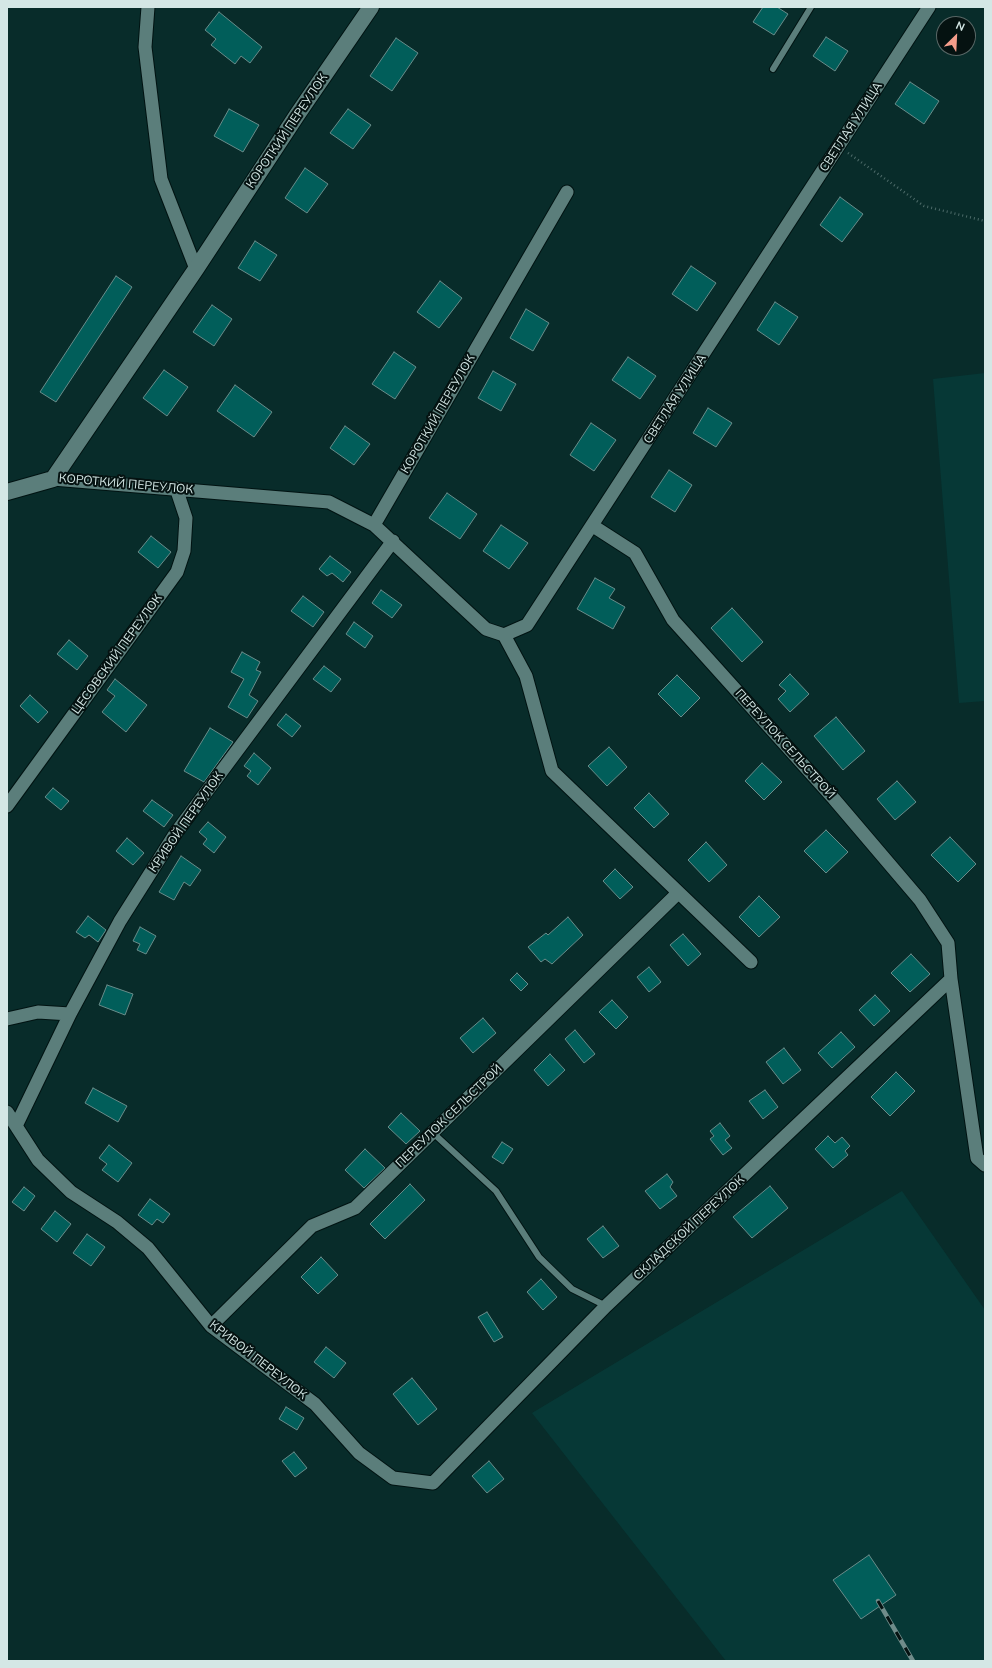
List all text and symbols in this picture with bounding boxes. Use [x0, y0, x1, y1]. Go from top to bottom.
north arrow [936, 16, 976, 56]
text: N [954, 18, 967, 34]
street label: КОРОТКИЙ ПЕРЕУЛОК [243, 71, 331, 191]
street label: СВЕТЛАЯ УЛИЦА [817, 79, 885, 175]
street label: СВЕТЛАЯ УЛИЦА [641, 351, 709, 447]
street label: КОРОТКИЙ ПЕРЕУЛОК [398, 352, 478, 476]
street label: КОРОТКИЙ ПЕРЕУЛОК [58, 471, 194, 497]
street label: ЦЕСОВСКИЙ ПЕРЕУЛОК [69, 591, 165, 717]
street label: ПЕРЕУЛОК СЕЛЬСТРОЙ [732, 686, 838, 802]
street label: КРИВОЙ ПЕРЕУЛОК [146, 769, 226, 875]
street label: ПЕРЕУЛОК СЕЛЬСТРОЙ [393, 1061, 505, 1171]
street label: СКЛАДСКОЙ ПЕРЕУЛОК [631, 1173, 747, 1283]
street label: КРИВОЙ ПЕРЕУЛОК [206, 1318, 310, 1402]

